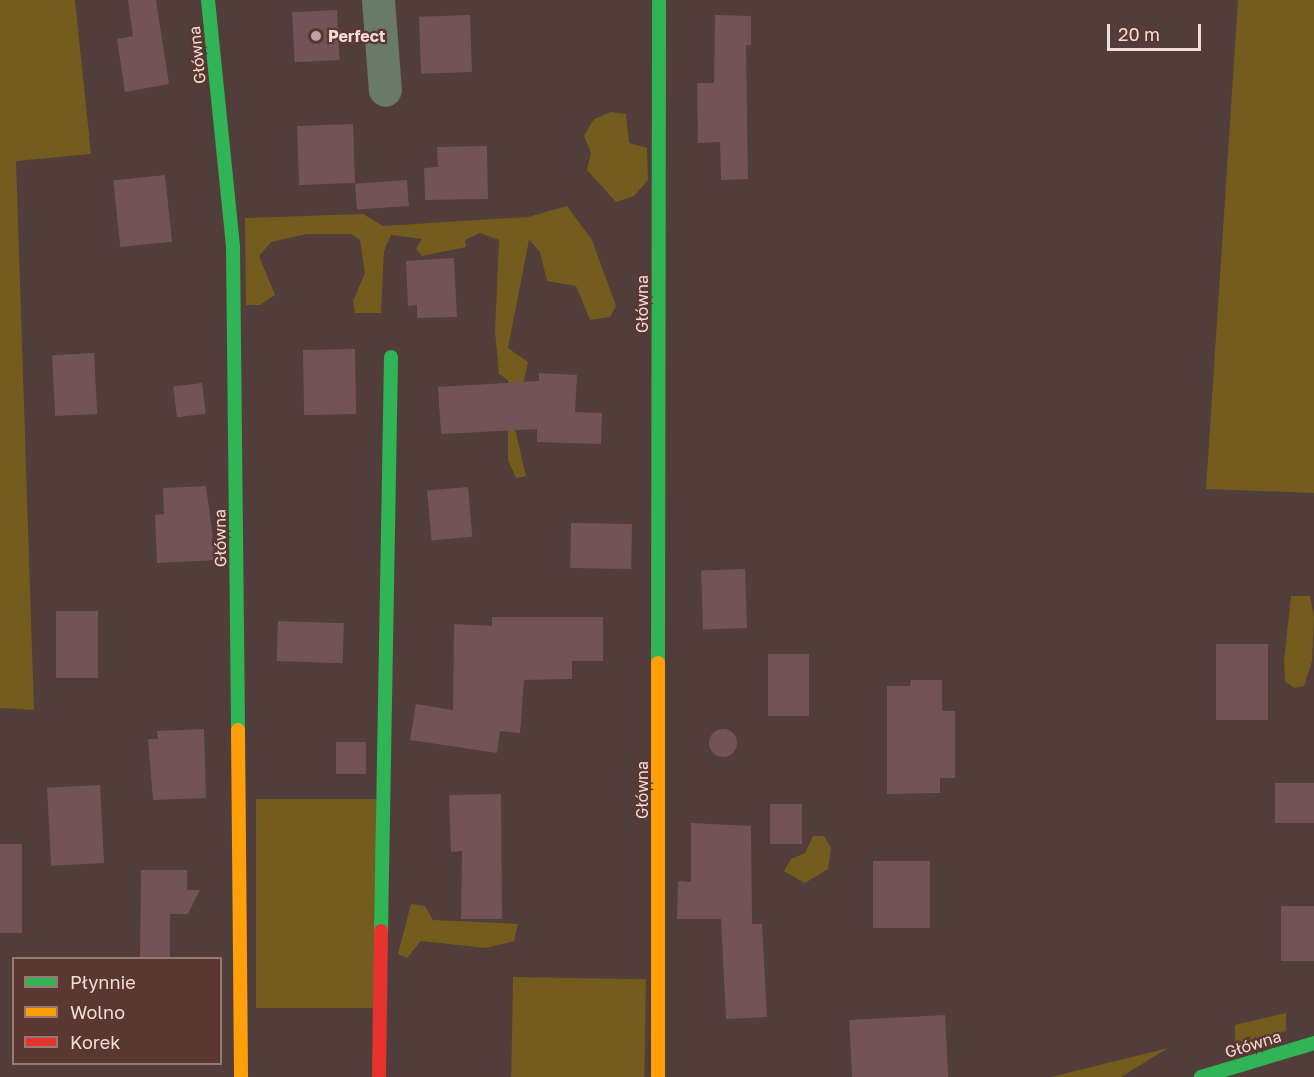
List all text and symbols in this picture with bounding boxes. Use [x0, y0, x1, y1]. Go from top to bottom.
scale bar [1110, 12, 1204, 50]
text: 20 m [1118, 23, 1160, 45]
street label: Główna [184, 25, 210, 85]
place label: Perfect [328, 26, 385, 46]
marker: Perfect [309, 29, 323, 43]
street label: Główna [632, 275, 652, 333]
street label: Główna [210, 509, 230, 567]
street label: Główna [632, 761, 652, 819]
legend [12, 957, 222, 1065]
text: Płynnie [70, 971, 136, 993]
text: Wolno [70, 1001, 125, 1023]
street label: Główna [1222, 1026, 1284, 1062]
text: Korek [70, 1031, 120, 1053]

